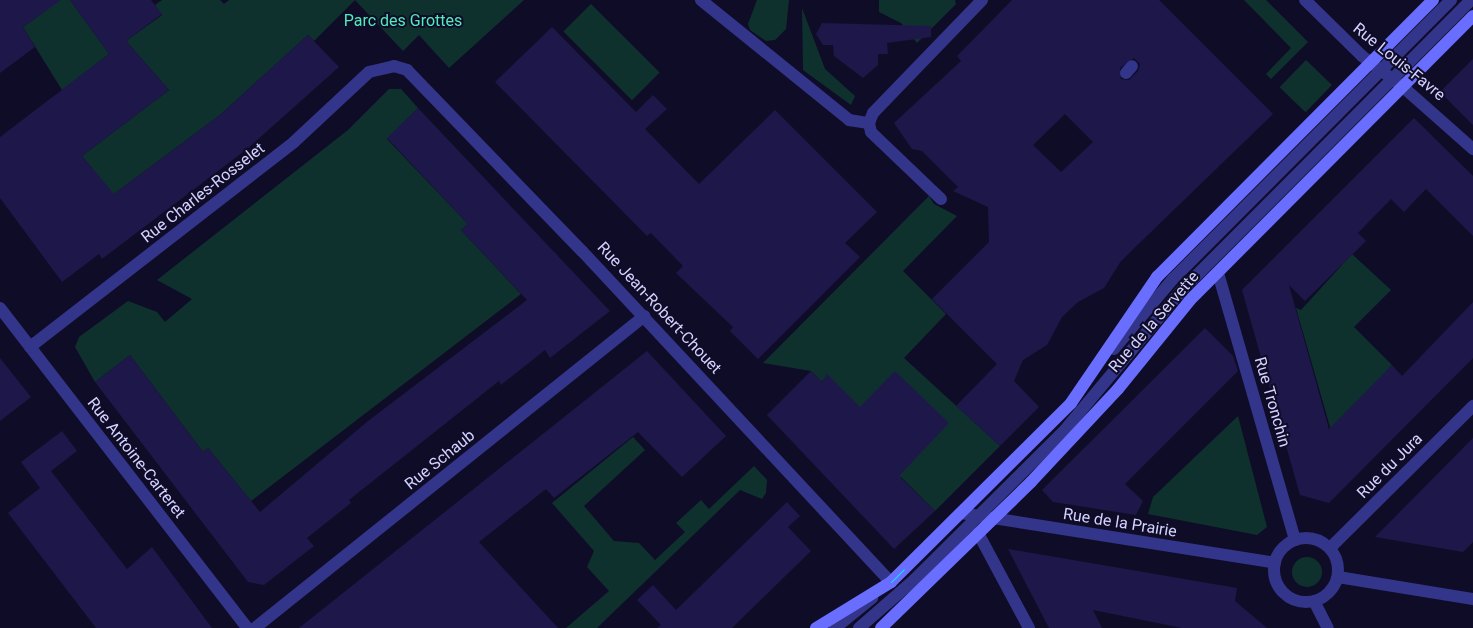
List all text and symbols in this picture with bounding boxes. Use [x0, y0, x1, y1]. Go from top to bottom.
park label: Parc des Grottes [344, 11, 462, 31]
street label: Rue Louis-Favre [1349, 19, 1449, 105]
street label: Rue Charles-Rosselet [138, 139, 268, 247]
street label: Rue Jean-Robert-Chouet [593, 238, 725, 378]
street label: Rue de la Servette [1105, 267, 1203, 377]
street label: Rue Tronchin [1250, 355, 1294, 449]
street label: Rue Antoine-Carteret [83, 394, 189, 522]
street label: Rue Schaub [401, 426, 479, 494]
street label: Rue du Jura [1353, 429, 1427, 503]
street label: Rue de la Prairie [1062, 505, 1178, 541]

